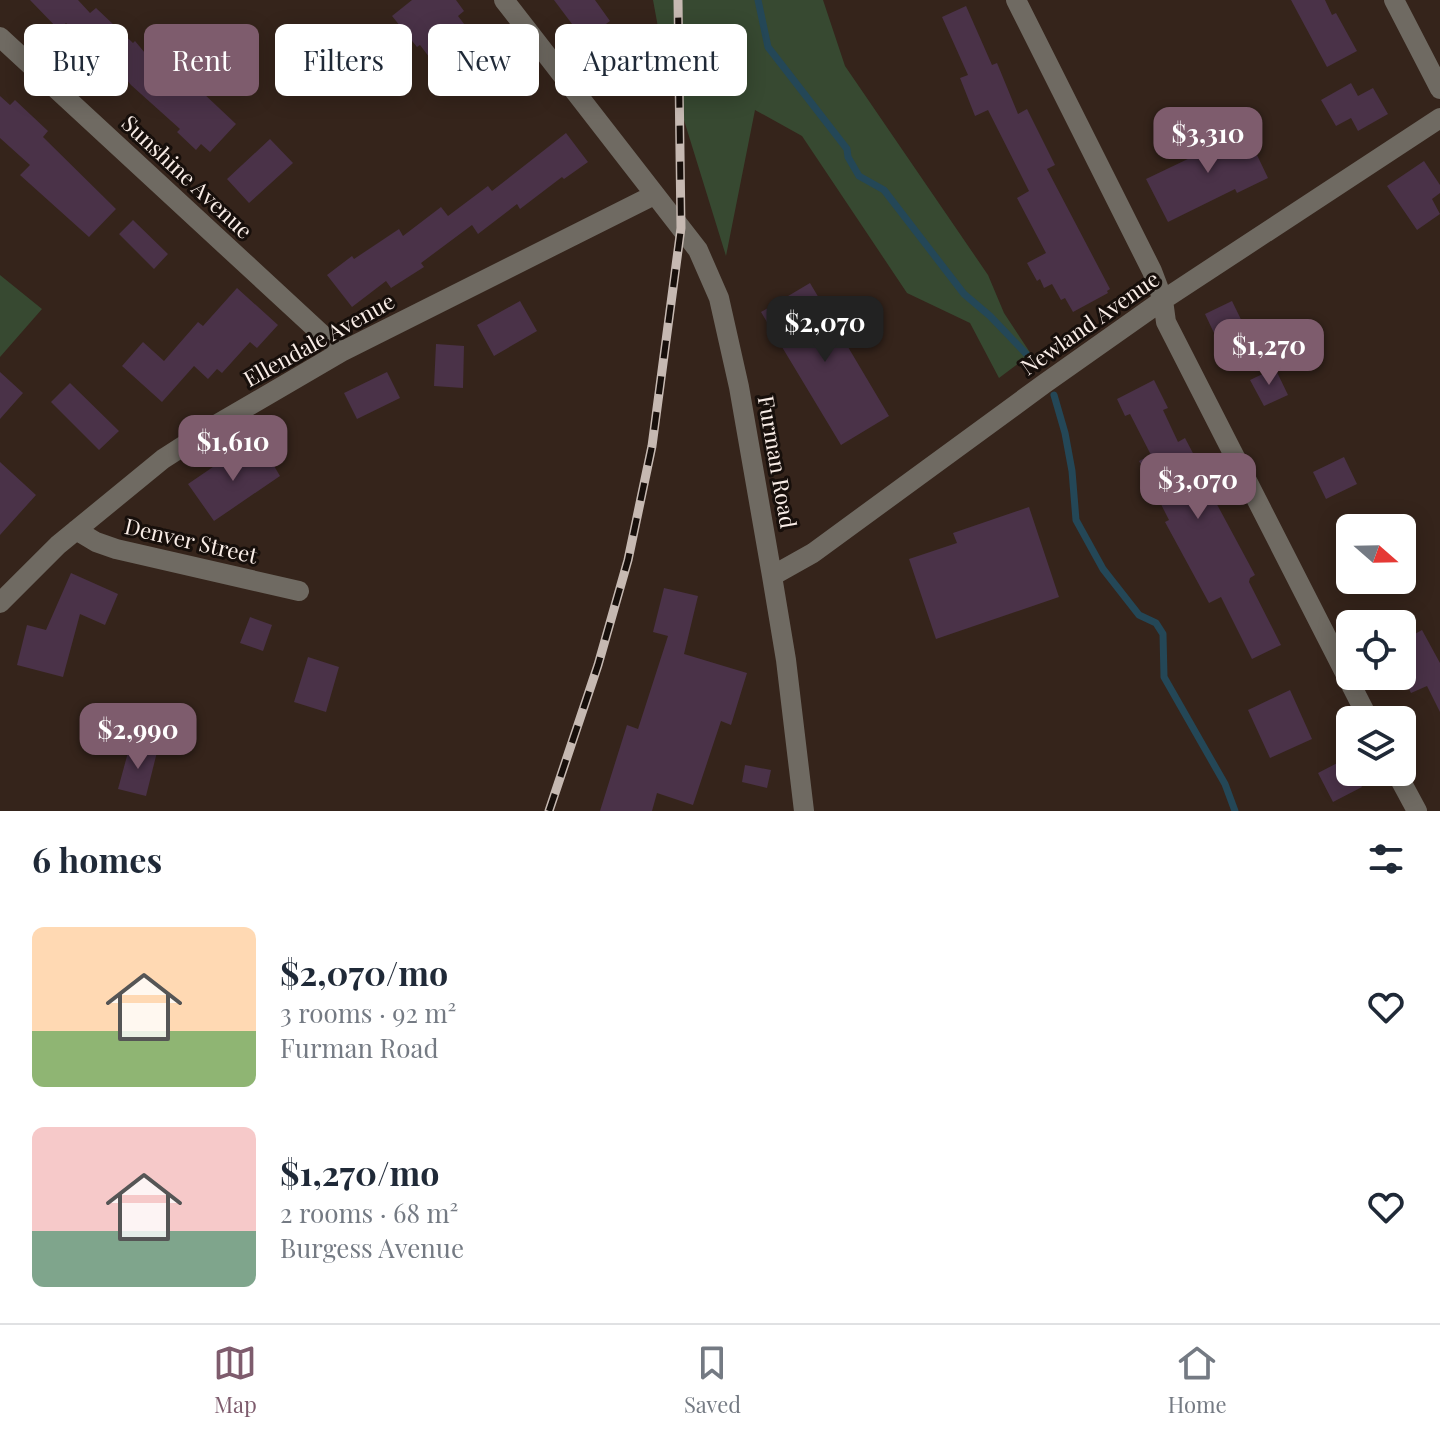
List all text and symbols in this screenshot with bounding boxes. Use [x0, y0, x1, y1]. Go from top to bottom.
chip: Buy [24, 24, 128, 96]
chip: Rent [144, 24, 259, 96]
chip: Filters [275, 24, 412, 96]
chip: New [428, 24, 539, 96]
chip: Apartment [555, 24, 747, 96]
pin: $3,310 [1143, 107, 1273, 175]
street label: Sunshine Avenue [116, 108, 260, 245]
text: $3,310 [1171, 115, 1245, 150]
street label: Newland Avenue [1014, 263, 1165, 381]
street label: Ellendale Avenue [238, 285, 399, 393]
pin: $2,070 [760, 296, 890, 364]
text: $2,070 [785, 304, 865, 339]
pin: $1,270 [1204, 319, 1334, 387]
text: $1,270 [1232, 327, 1306, 362]
street label: Furman Road [752, 393, 804, 531]
pin: $1,610 [168, 415, 298, 483]
text: $1,610 [196, 423, 270, 458]
pin: $3,070 [1133, 453, 1263, 521]
text: $3,070 [1158, 461, 1238, 496]
street label: Denver Street [122, 510, 262, 570]
north arrow [1336, 514, 1416, 594]
map controls [1336, 514, 1416, 786]
button: locate [1336, 610, 1416, 690]
pin: $2,990 [73, 703, 203, 771]
button: layers [1336, 706, 1416, 786]
text: $2,990 [98, 711, 178, 746]
text: 6 homes [32, 836, 162, 882]
icon: filters [1364, 837, 1408, 881]
text: $2,070/mo [280, 949, 448, 995]
icon: home [96, 959, 192, 1055]
icon: heart [1364, 985, 1408, 1029]
text: 3 rooms · 92 m² [280, 995, 456, 1030]
text: Furman Road [280, 1030, 439, 1065]
text: $1,270/mo [280, 1149, 439, 1195]
icon: home [96, 1159, 192, 1255]
icon: heart [1364, 1185, 1408, 1229]
text: 2 rooms · 68 m² [280, 1195, 458, 1230]
text: Burgess Avenue [280, 1230, 464, 1265]
tab: Map [213, 1341, 257, 1419]
tab: Saved [684, 1341, 741, 1419]
tab: Home [1168, 1341, 1227, 1419]

